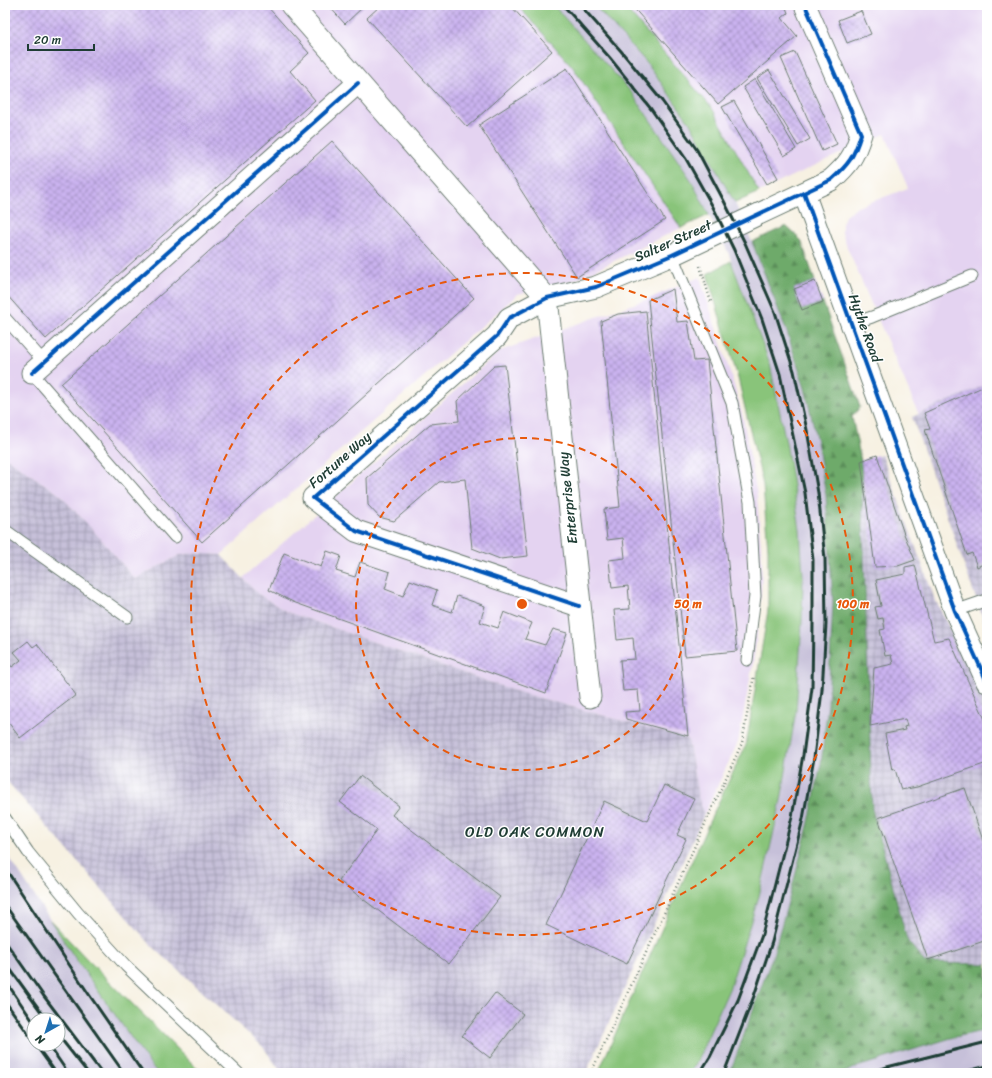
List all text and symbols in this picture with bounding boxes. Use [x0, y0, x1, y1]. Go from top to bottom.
scale bar [28, 26, 94, 52]
text: 20 m [34, 29, 61, 51]
street label: Salter Street [630, 212, 717, 269]
street label: Hythe Road [841, 290, 890, 367]
street label: Fortune Way [303, 425, 378, 495]
street label: Enterprise Way [551, 450, 585, 545]
text: 50 m [674, 593, 702, 615]
text: 100 m [837, 593, 870, 615]
centre of rings [515, 597, 529, 611]
district label: OLD OAK COMMON [465, 819, 605, 845]
north arrow [26, 1012, 66, 1052]
text: N [31, 1029, 50, 1050]

